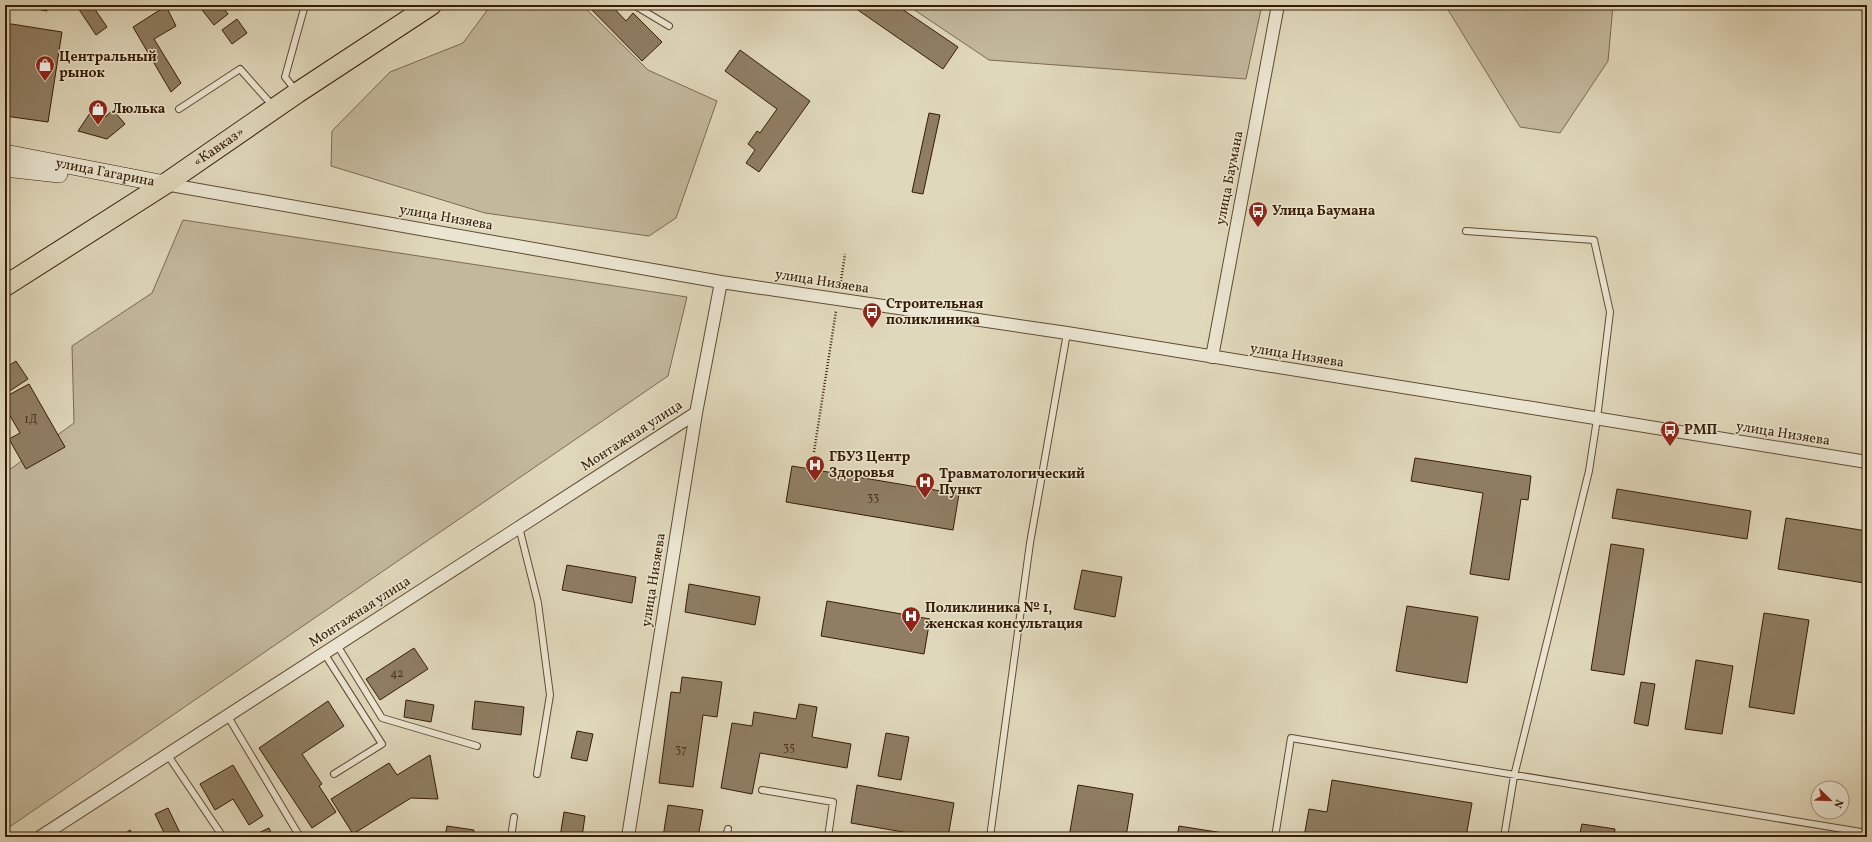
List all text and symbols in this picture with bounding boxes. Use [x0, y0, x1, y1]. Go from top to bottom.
place label: Центральный рынок [59, 48, 157, 83]
shop icon: Центральный рынок [34, 54, 56, 82]
shop icon: Люлька [87, 98, 109, 126]
place label: Люлька [112, 100, 166, 119]
street label: «Кавказ» [189, 123, 248, 171]
street label: улица Баумана [1212, 129, 1248, 227]
street label: улица Гагарина [54, 154, 156, 191]
street label: улица Низяева [398, 200, 494, 236]
bus stop icon: Улица Баумана [1247, 200, 1269, 228]
place label: Улица Баумана [1272, 202, 1376, 221]
street label: улица Низяева [774, 265, 870, 299]
place label: Строительная поликлиника [886, 295, 984, 330]
bus stop icon: Строительная поликлиника [861, 301, 883, 329]
street label: улица Низяева [1249, 339, 1345, 373]
street label: Монтажная улица [577, 396, 687, 476]
house number: 1Д [24, 412, 38, 428]
street label: улица Низяева [1735, 417, 1831, 451]
bus stop icon: РМП [1659, 419, 1681, 447]
place label: РМП [1684, 421, 1717, 440]
place label: ГБУЗ Центр Здоровья [829, 448, 911, 483]
hospital icon: ГБУЗ Центр Здоровья [804, 454, 826, 482]
place label: Травматологический Пункт [939, 465, 1085, 500]
hospital icon: Травматологический Пункт [914, 471, 936, 499]
house number: 33 [867, 490, 879, 506]
street label: улица Низяева [637, 532, 671, 628]
street label: Монтажная улица [305, 572, 415, 652]
place label: Поликлиника № 1, женская консультация [925, 599, 1083, 634]
hospital icon: Поликлиника № 1, женская консультация [900, 605, 922, 633]
house number: 42 [390, 666, 404, 682]
house number: 35 [783, 740, 795, 756]
house number: 37 [675, 742, 687, 758]
north arrow [1810, 780, 1850, 820]
text: N [1829, 797, 1846, 810]

